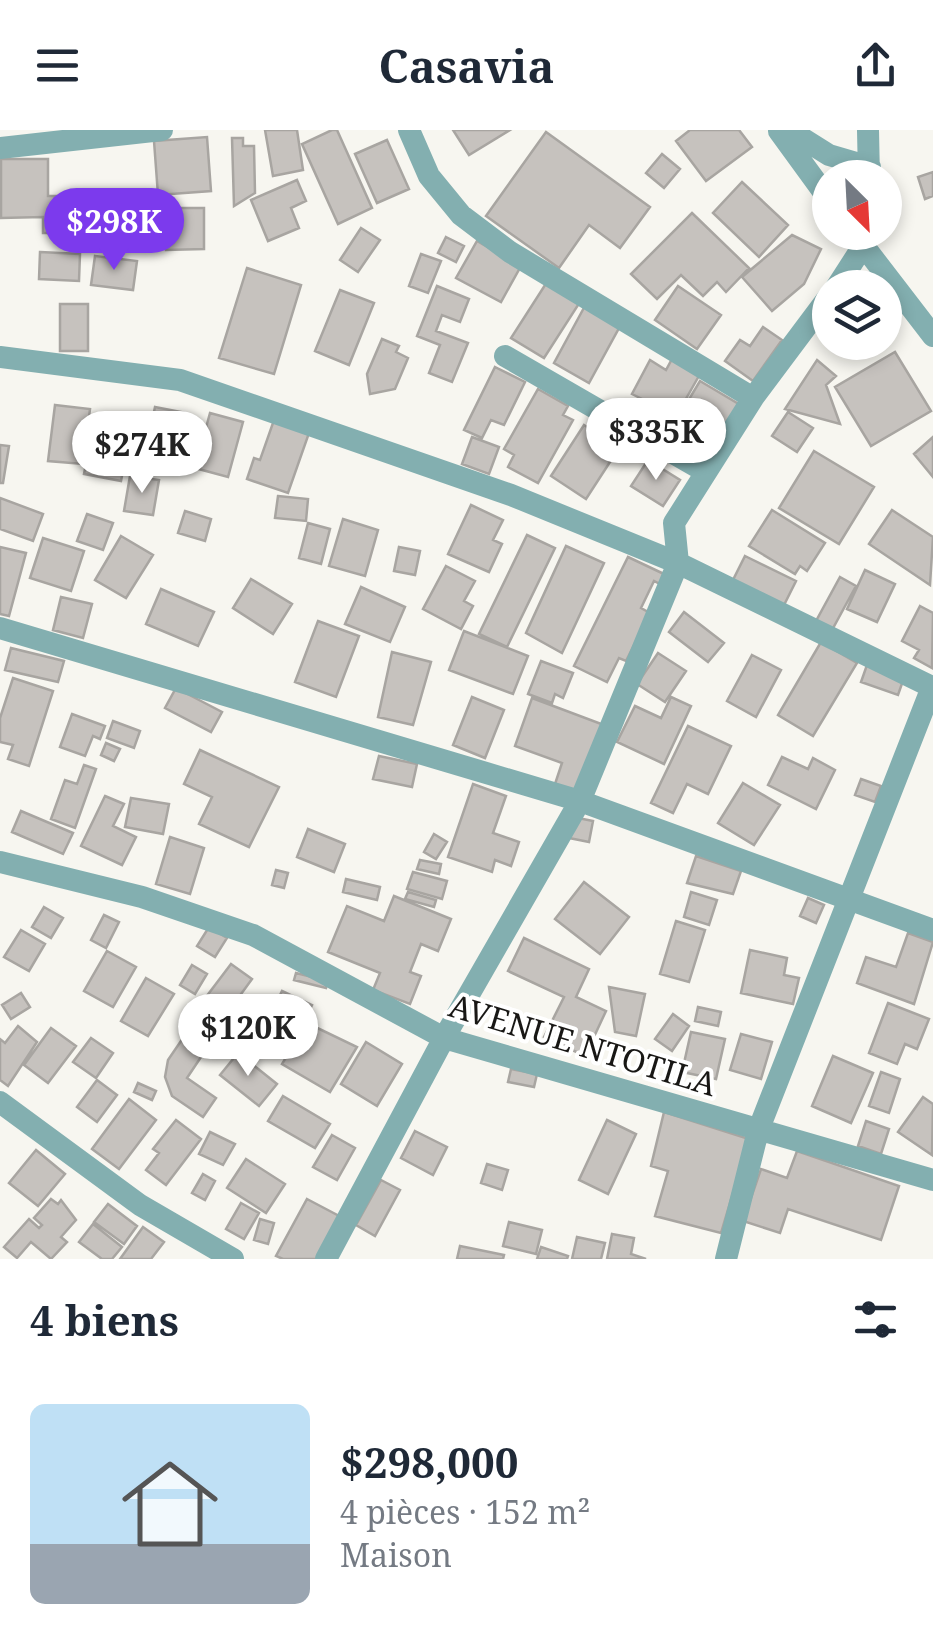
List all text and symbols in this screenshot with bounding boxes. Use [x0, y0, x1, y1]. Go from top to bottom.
text: Casavia [379, 35, 554, 96]
icon: menu [30, 38, 85, 93]
icon: share [848, 38, 903, 93]
north arrow [812, 160, 902, 250]
map controls [812, 160, 902, 360]
pin: $298K [44, 188, 184, 273]
text: $298K [66, 199, 162, 242]
button: layers [812, 270, 902, 360]
pin: $335K [586, 398, 726, 483]
text: $335K [608, 409, 704, 452]
pin: $274K [72, 411, 212, 496]
text: $274K [94, 422, 190, 465]
street label: AVENUE NTOTILA [444, 983, 722, 1105]
pin: $120K [178, 994, 318, 1079]
text: $120K [200, 1005, 296, 1048]
text: 4 biens [30, 1291, 179, 1348]
icon: filters [848, 1292, 903, 1347]
text: $298,000 [340, 1433, 518, 1490]
icon: home [110, 1444, 230, 1564]
text: 4 pièces · 152 m² [340, 1490, 590, 1533]
text: Maison [340, 1533, 452, 1576]

